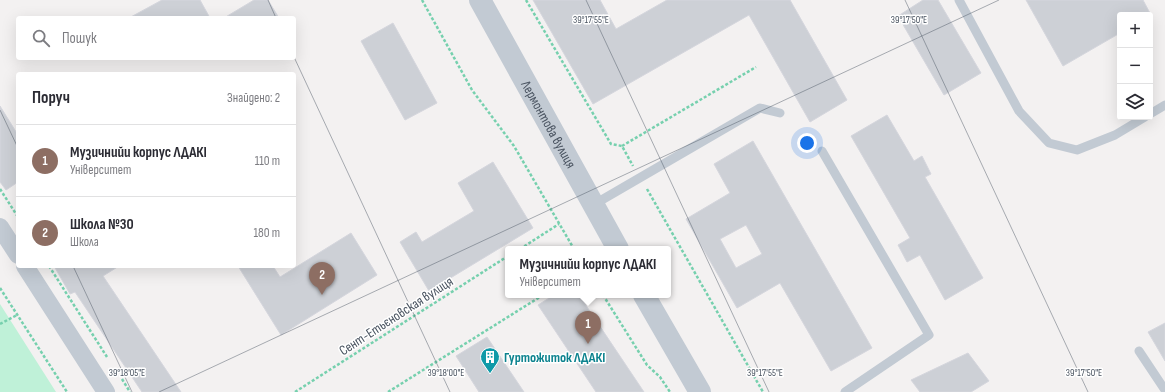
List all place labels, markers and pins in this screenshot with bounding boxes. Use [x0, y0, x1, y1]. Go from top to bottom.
pin: 2 [309, 262, 335, 295]
pin: 1 [575, 311, 601, 344]
building icon: Гуртожиток ЛДАКІ [479, 346, 501, 374]
place label: Гуртожиток ЛДАКІ [504, 349, 605, 366]

